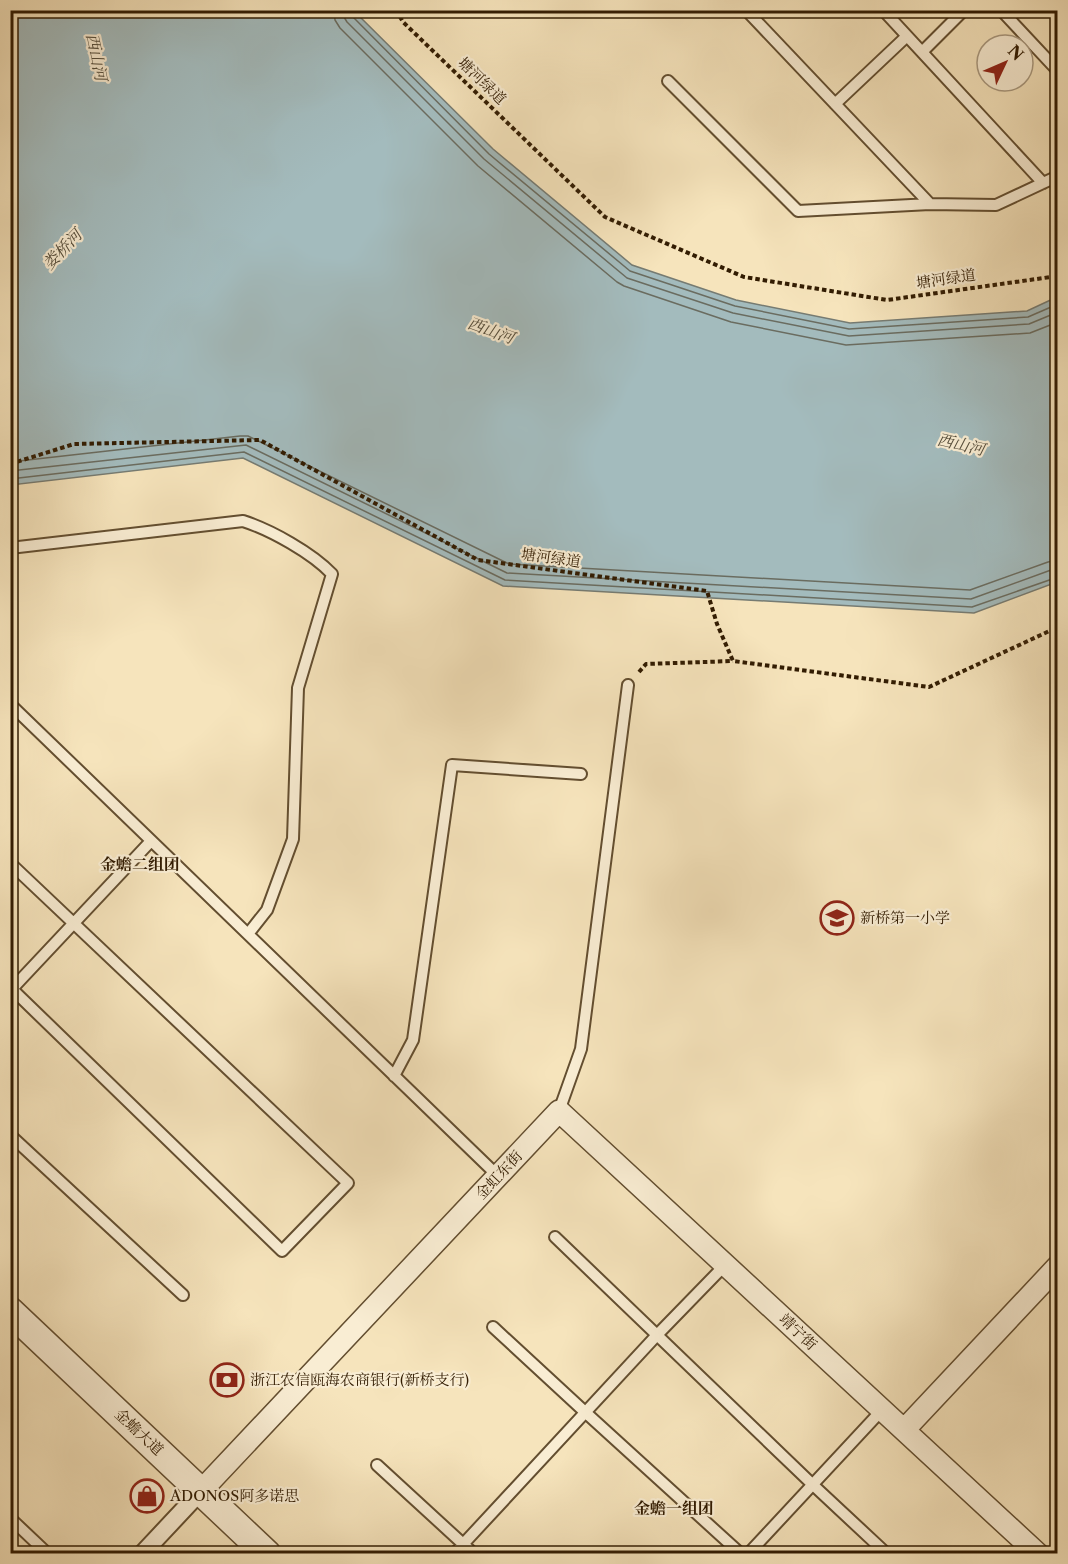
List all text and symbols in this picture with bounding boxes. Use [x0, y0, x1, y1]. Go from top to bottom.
water label: 西山河 [82, 31, 112, 85]
north arrow [975, 33, 1035, 93]
text: N [1004, 41, 1028, 65]
street label: 塘河绿道 [454, 53, 511, 108]
water label: 娄桥河 [38, 223, 88, 273]
street label: 塘河绿道 [915, 265, 977, 292]
water label: 西山河 [465, 312, 520, 349]
water label: 西山河 [935, 429, 990, 460]
street label: 塘河绿道 [520, 544, 582, 571]
district label: 金蟾二组团 [100, 854, 180, 874]
school or university icon: 新桥第一小学 [819, 900, 855, 936]
place label: 新桥第一小学 [860, 908, 950, 927]
street label: 金虹东街 [471, 1146, 526, 1203]
street label: 靖宁街 [775, 1309, 821, 1354]
bank icon: 浙江农信瓯海农商银行(新桥支行) [209, 1362, 245, 1398]
place label: 浙江农信瓯海农商银行(新桥支行) [250, 1370, 469, 1389]
street label: 金蟾大道 [111, 1404, 168, 1459]
shop icon: ADONOS阿多诺思 [129, 1478, 165, 1514]
place label: ADONOS阿多诺思 [169, 1486, 299, 1505]
district label: 金蟾一组团 [634, 1498, 714, 1518]

